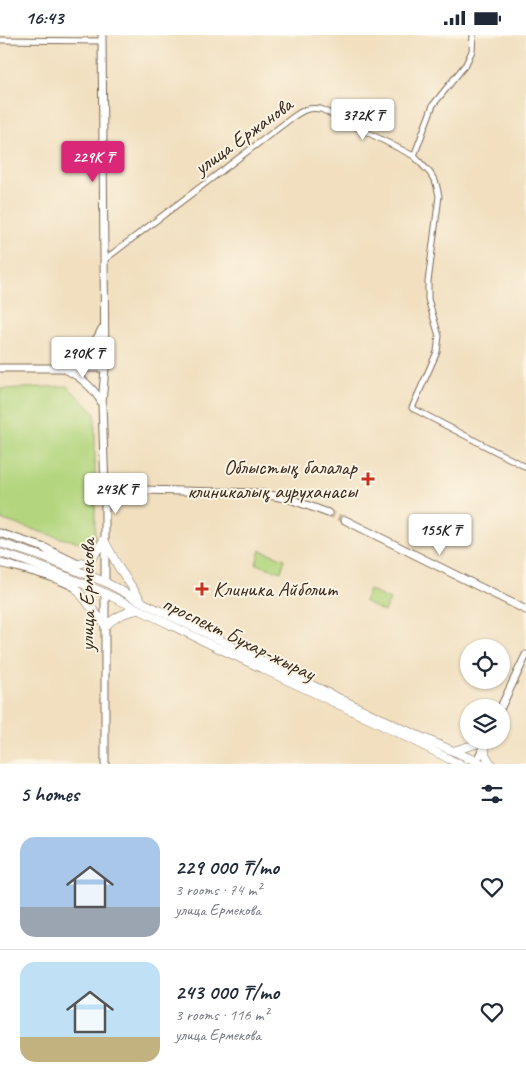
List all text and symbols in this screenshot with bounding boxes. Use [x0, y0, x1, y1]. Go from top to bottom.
text: 16:43 [25, 6, 63, 30]
street label: улица Ержанова [187, 90, 299, 182]
pin: 372K ₸ [322, 99, 404, 141]
text: 372K ₸ [342, 105, 384, 125]
pin: 229K ₸ [52, 141, 134, 183]
text: 229K ₸ [72, 147, 114, 167]
pin: 290K ₸ [42, 337, 124, 379]
text: 290K ₸ [62, 343, 104, 363]
place label: Облыстық балалар клиникалық ауруханасы [187, 454, 359, 504]
marker: Облыстық балалар клиникалық ауруханасы [361, 472, 375, 486]
pin: 243K ₸ [75, 473, 157, 515]
text: 243K ₸ [95, 479, 137, 499]
pin: 155K ₸ [399, 513, 481, 556]
text: 155K ₸ [420, 520, 460, 540]
street label: улица Ермекова [74, 536, 100, 653]
place label: Клиника Айболит [213, 576, 339, 602]
marker: Клиника Айболит [195, 582, 209, 596]
street label: проспект Бухар-жырау [158, 590, 321, 687]
map controls [460, 639, 510, 749]
button: locate [460, 639, 510, 689]
button: layers [460, 699, 510, 749]
icon: filters [478, 780, 506, 808]
text: 5 homes [20, 781, 79, 807]
text: 229 000 ₸/mo [175, 854, 279, 880]
icon: home [60, 857, 120, 917]
icon: heart [478, 873, 506, 901]
text: 3 rooms · 74 m² [175, 880, 261, 900]
text: улица Ермекова [175, 900, 261, 920]
text: 243 000 ₸/mo [175, 979, 279, 1005]
icon: home [60, 982, 120, 1042]
icon: heart [478, 998, 506, 1026]
text: 3 rooms · 116 m² [175, 1005, 269, 1025]
text: улица Ермекова [175, 1025, 261, 1045]

